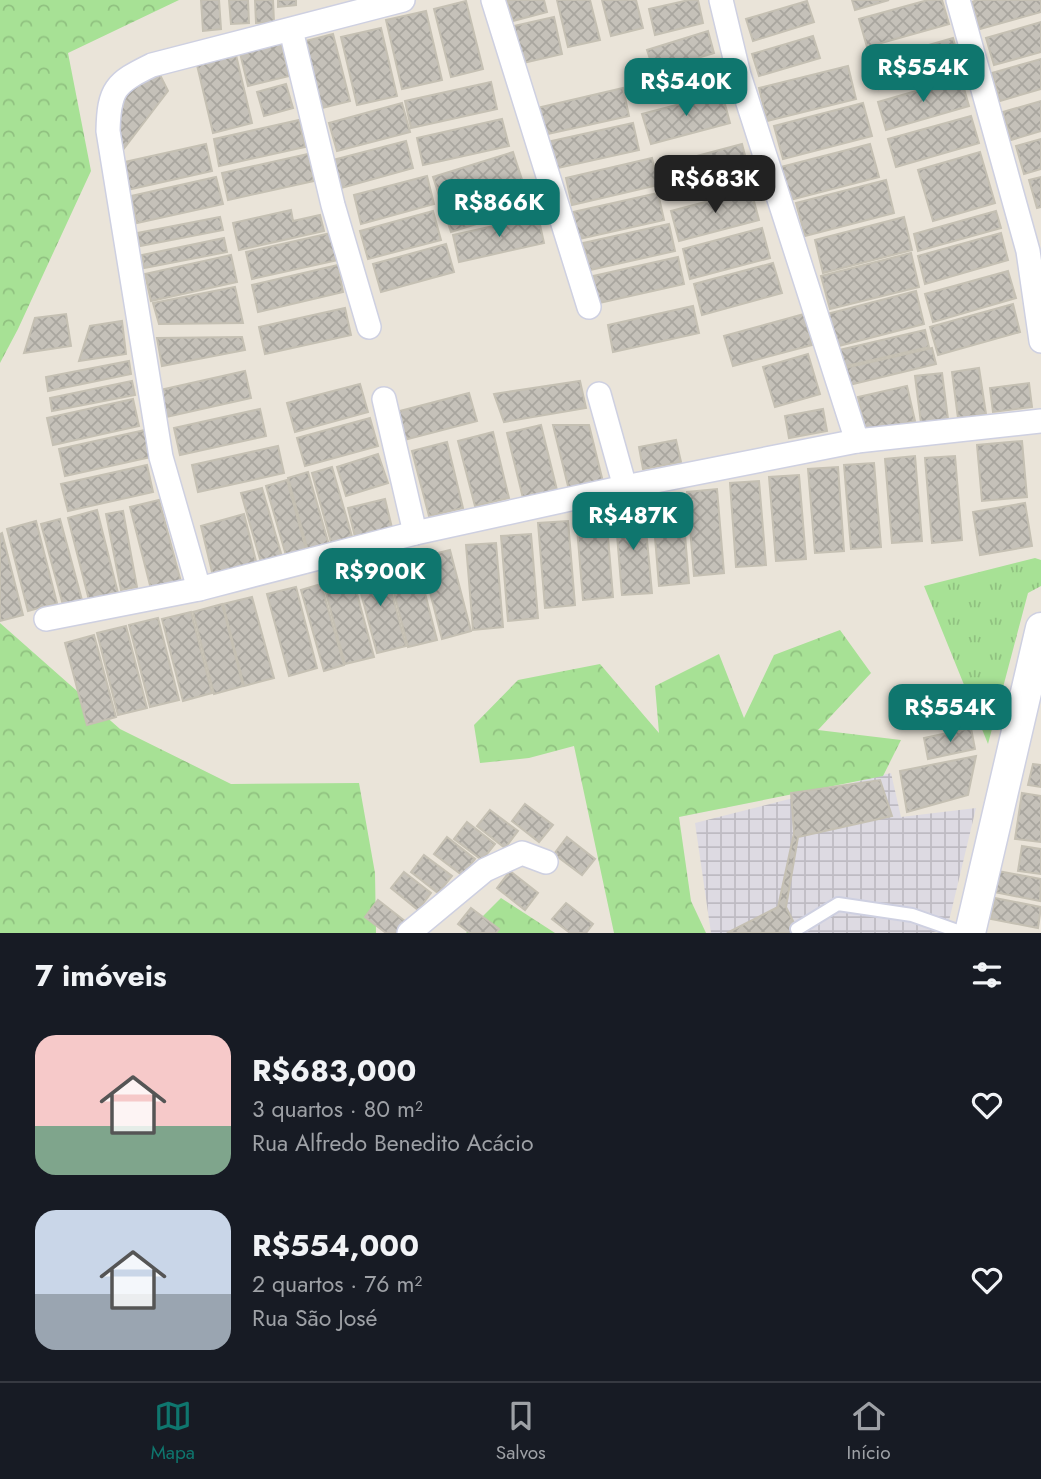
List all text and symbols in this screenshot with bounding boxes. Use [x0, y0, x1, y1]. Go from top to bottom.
pin: R$554K [866, 44, 980, 104]
text: R$554K [878, 50, 969, 84]
pin: R$540K [629, 58, 743, 118]
text: R$540K [640, 64, 732, 98]
pin: R$683K [658, 156, 772, 215]
text: R$683K [670, 161, 760, 195]
pin: R$866K [442, 180, 556, 239]
text: R$866K [454, 185, 544, 219]
pin: R$487K [576, 492, 690, 552]
text: R$487K [588, 498, 678, 532]
pin: R$900K [323, 548, 437, 608]
text: R$900K [334, 554, 426, 588]
pin: R$554K [893, 684, 1007, 744]
text: R$554K [905, 690, 996, 724]
text: 7 imóveis [35, 954, 167, 997]
icon: filters [968, 956, 1006, 994]
text: R$683,000 [252, 1049, 416, 1092]
icon: home [91, 1063, 175, 1147]
icon: heart [968, 1086, 1006, 1124]
text: 3 quartos · 80 m² [252, 1092, 423, 1126]
text: Rua Alfredo Benedito Acácio [252, 1126, 533, 1160]
text: R$554,000 [252, 1224, 419, 1267]
icon: home [91, 1238, 175, 1322]
icon: heart [968, 1261, 1006, 1299]
text: 2 quartos · 76 m² [252, 1267, 422, 1301]
text: Rua São José [252, 1301, 377, 1335]
tab: Mapa [150, 1397, 195, 1466]
tab: Salvos [496, 1397, 546, 1466]
tab: Início [847, 1397, 891, 1466]

